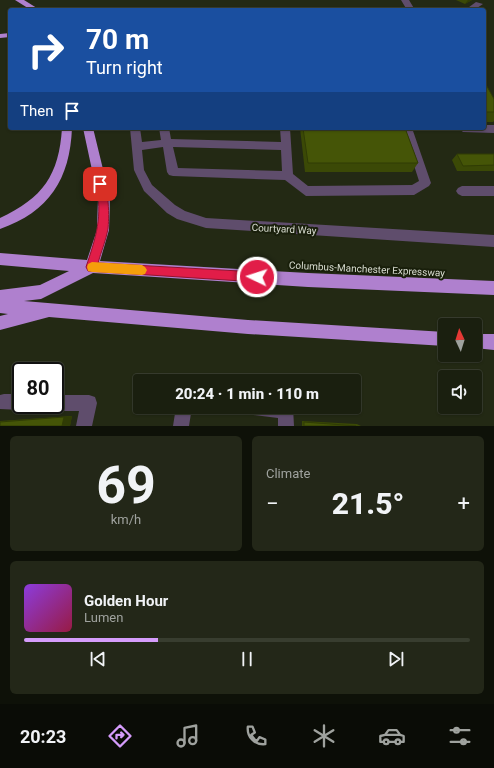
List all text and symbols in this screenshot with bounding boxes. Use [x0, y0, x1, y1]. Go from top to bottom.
text: 70 m [86, 23, 149, 56]
icon: right [20, 24, 72, 76]
text: Turn right [86, 57, 163, 78]
icon: arrive [61, 100, 83, 122]
text: Then [20, 102, 53, 120]
pin [83, 167, 117, 201]
icon: arrive [89, 173, 111, 195]
street label: Courtyard Way [251, 222, 317, 236]
position arrow [236, 256, 278, 298]
street label: Columbus-Manchester Expressway [289, 259, 445, 279]
north arrow [438, 318, 482, 362]
map controls [438, 318, 482, 414]
speed limit sign: 80 [12, 362, 64, 414]
button: sound [438, 370, 482, 414]
text: 20:24 · 1 min · 110 m [175, 385, 319, 403]
text: 69 [96, 455, 156, 516]
text: Climate [266, 466, 310, 481]
text: 21.5° [332, 486, 404, 521]
text: − [266, 491, 279, 516]
text: + [458, 491, 470, 516]
text: km/h [111, 512, 141, 527]
text: Golden Hour [84, 592, 168, 610]
text: Lumen [84, 610, 123, 625]
icon: previous [87, 648, 109, 670]
icon: pause [236, 648, 258, 670]
icon: next [385, 648, 407, 670]
icon: directions [106, 722, 134, 750]
icon: music [174, 722, 202, 750]
icon: phone [242, 722, 270, 750]
icon: climate [310, 722, 338, 750]
icon: car [378, 722, 406, 750]
icon: filters [446, 722, 474, 750]
text: 20:23 [20, 726, 66, 747]

